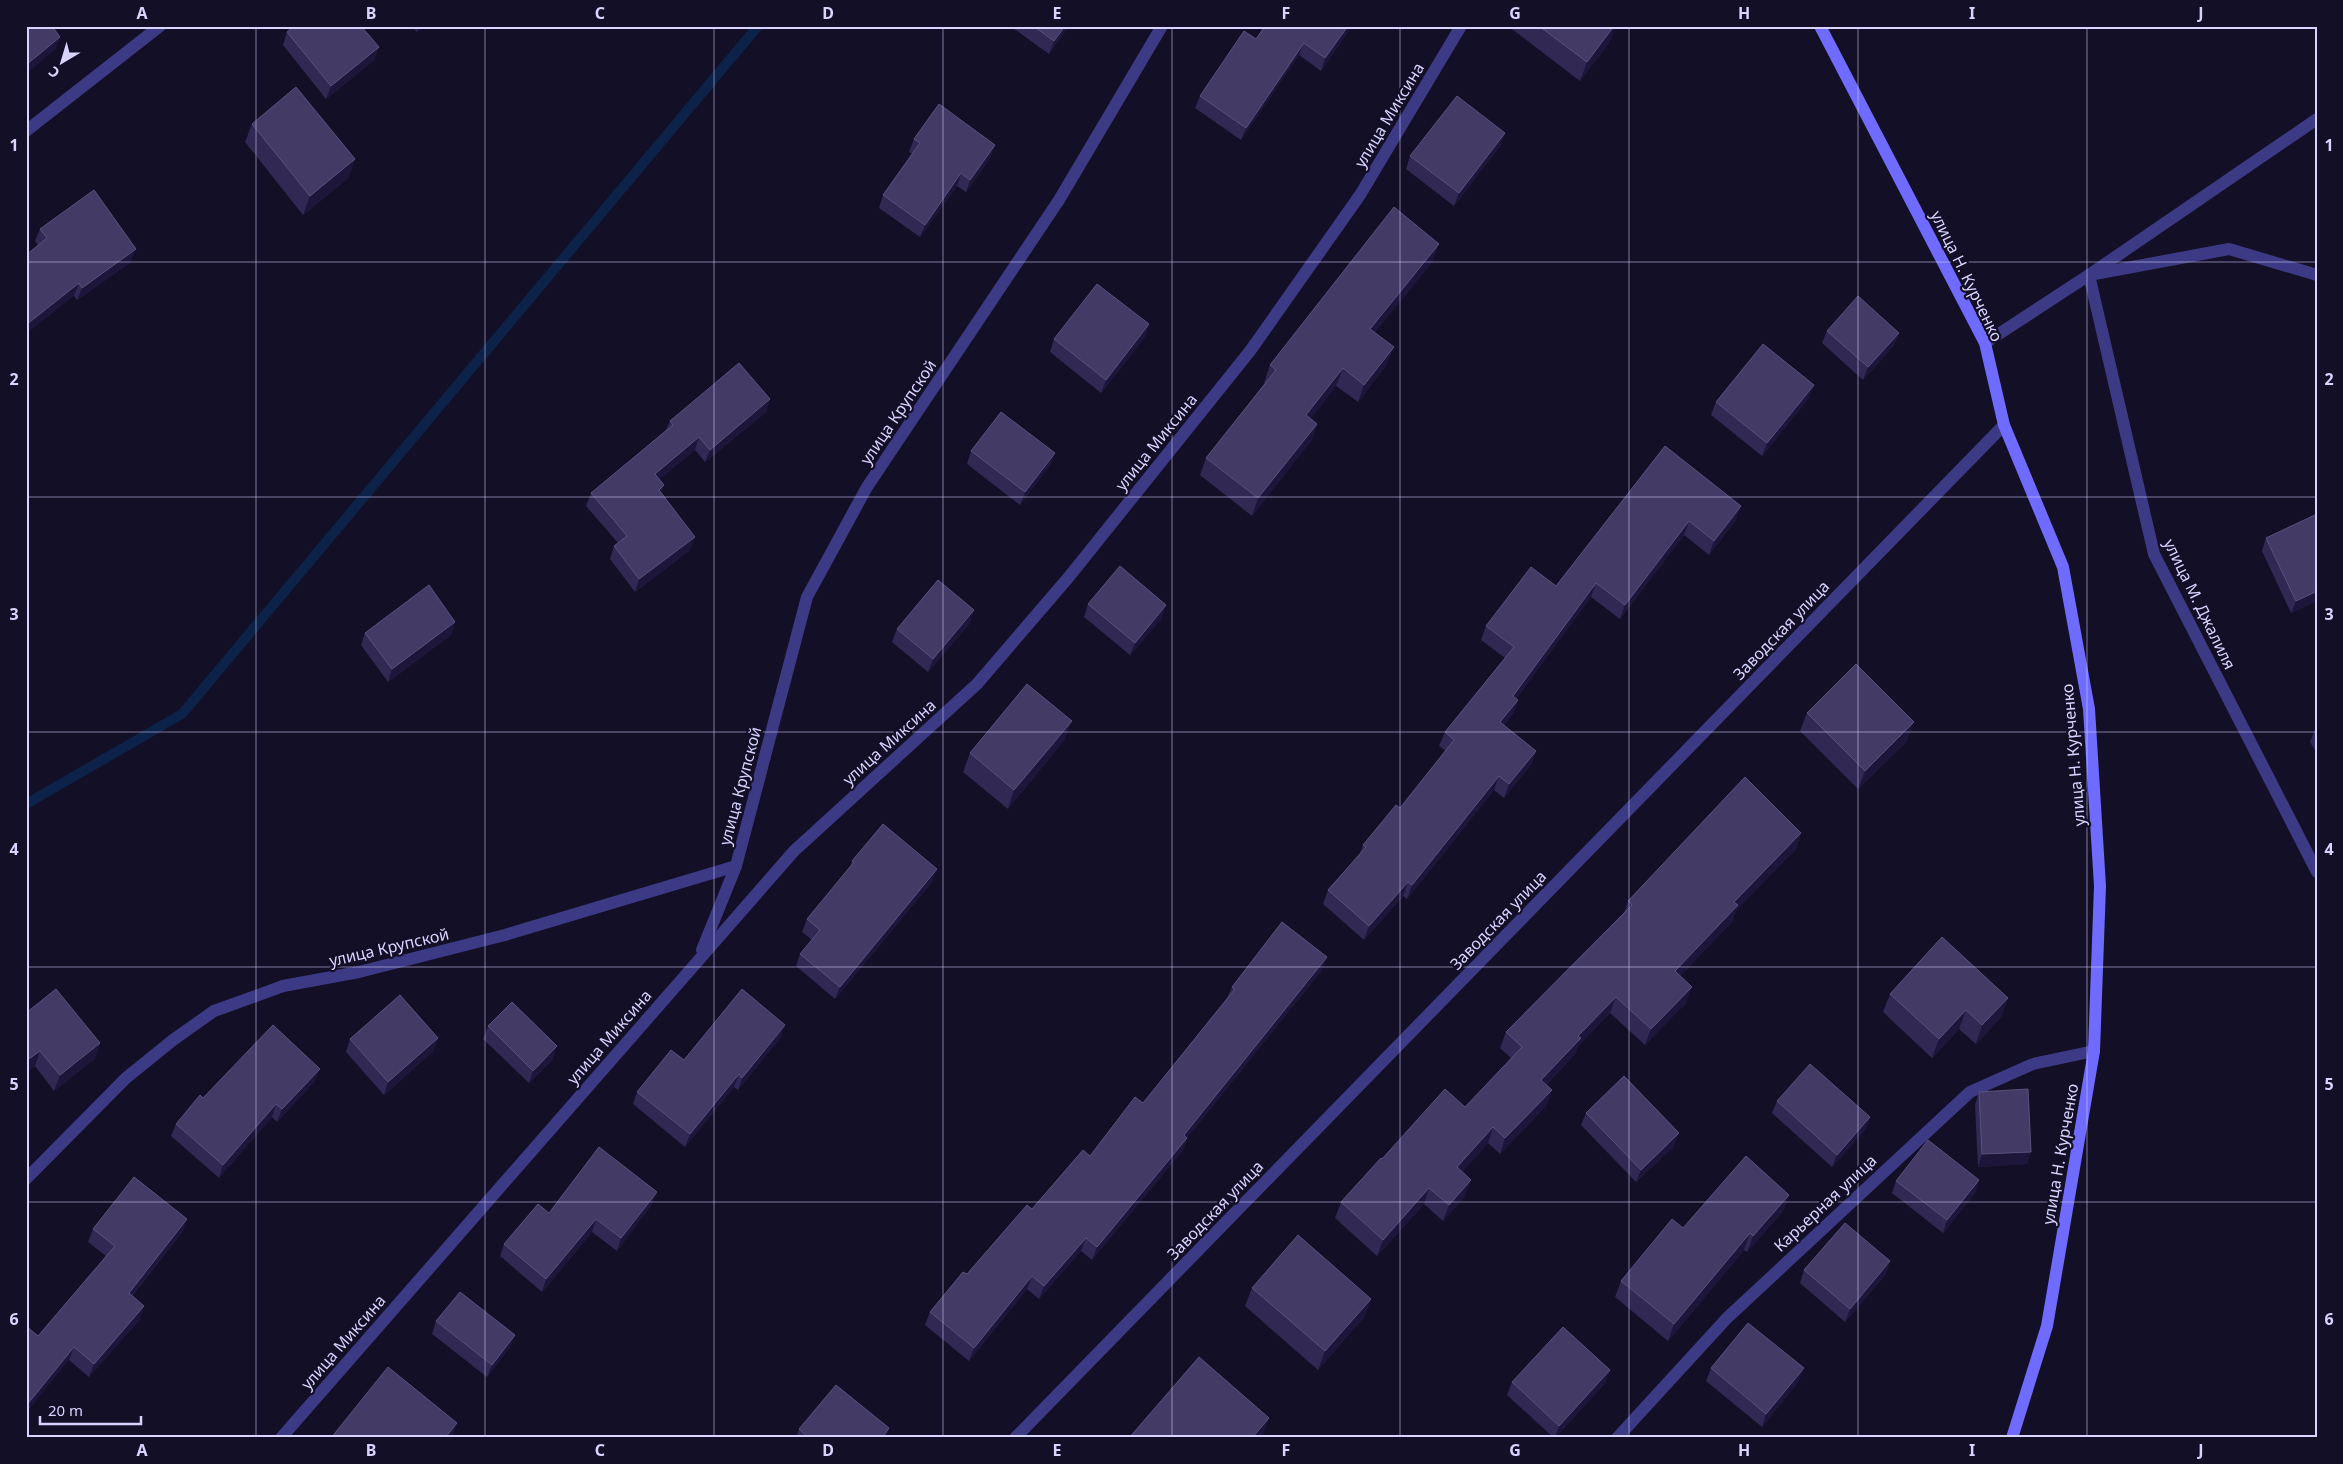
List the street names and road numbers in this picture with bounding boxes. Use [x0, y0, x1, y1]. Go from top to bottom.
street label: улица Миксина [1349, 58, 1429, 172]
street label: улица Н. Курченко [1926, 207, 2008, 345]
street label: улица Крупской [855, 355, 941, 469]
street label: улица Миксина [1110, 389, 1202, 495]
street label: улица М. Джалиля [2159, 535, 2241, 673]
street label: Заводская улица [1728, 576, 1834, 684]
street label: улица Н. Курченко [2056, 683, 2090, 827]
street label: улица Миксина [838, 694, 940, 790]
street label: улица Крупской [714, 724, 766, 848]
street label: Заводская улица [1445, 866, 1551, 974]
street label: улица Крупской [327, 923, 451, 971]
street label: улица Миксина [562, 985, 656, 1089]
street label: улица Н. Курченко [2037, 1082, 2083, 1226]
street label: Карьерная улица [1769, 1150, 1881, 1256]
street label: Заводская улица [1162, 1156, 1268, 1264]
street label: улица Миксина [296, 1290, 390, 1394]

